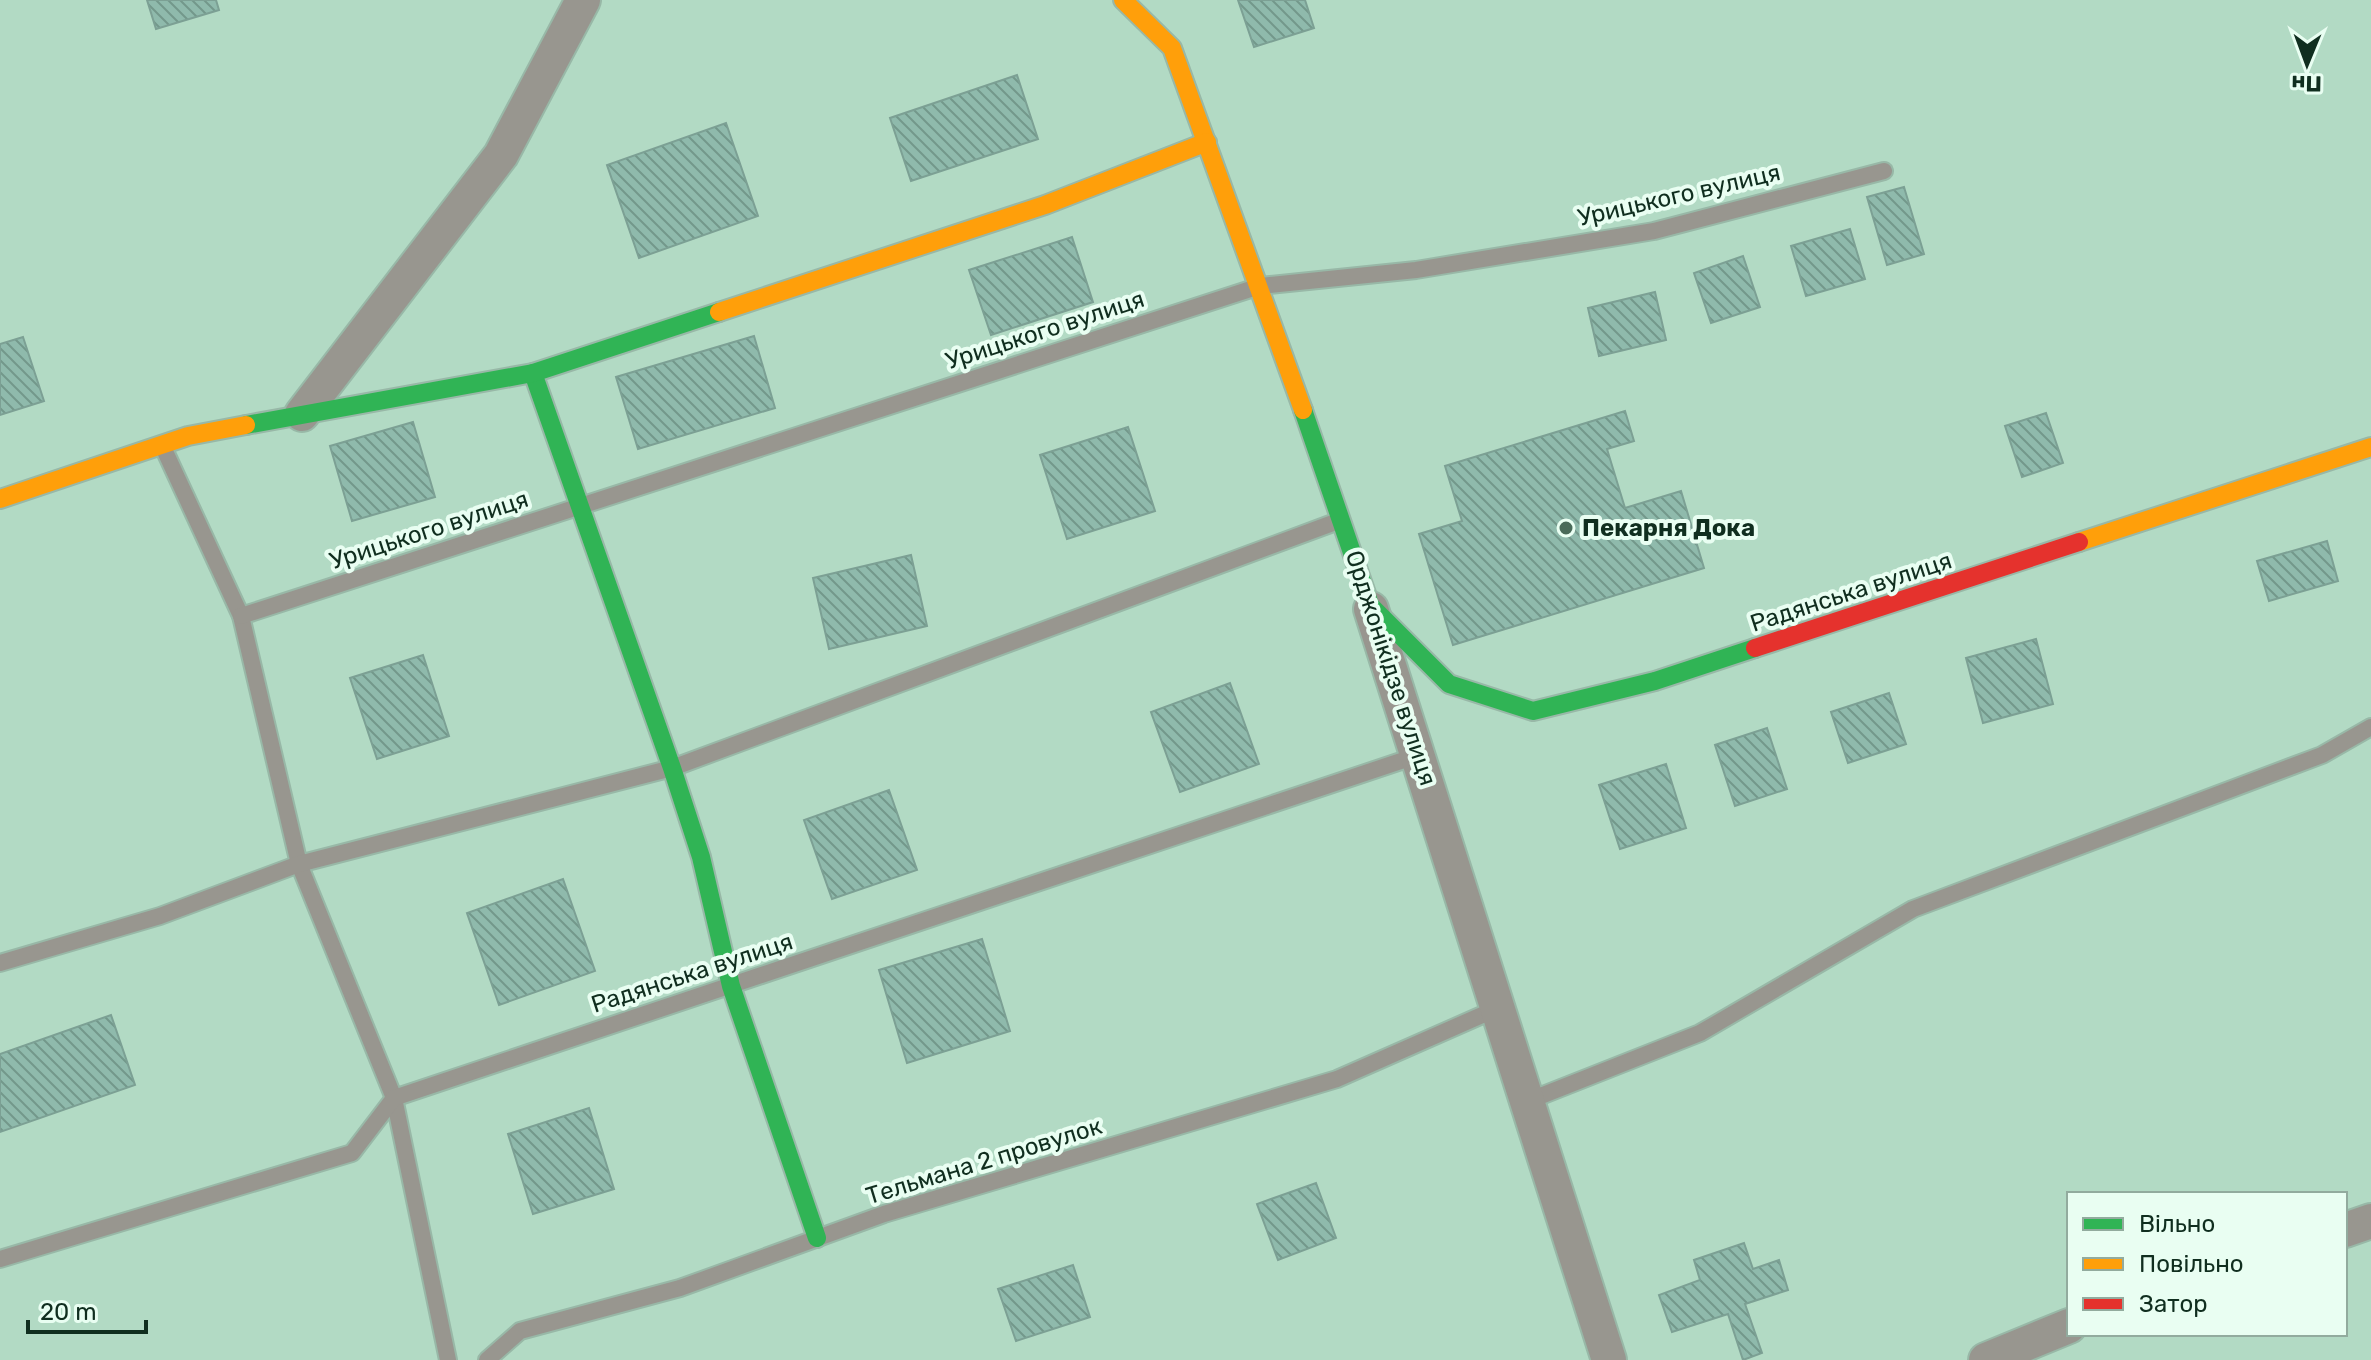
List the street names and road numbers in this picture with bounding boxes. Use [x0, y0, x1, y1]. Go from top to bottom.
street label: Урицького вулиця [1575, 158, 1783, 232]
street label: Урицького вулиця [942, 285, 1148, 375]
street label: Урицького вулиця [326, 485, 532, 575]
street label: Радянська вулиця [1747, 546, 1955, 638]
street label: Орджонікідзе вулиця [1340, 547, 1442, 789]
street label: Радянська вулиця [588, 927, 796, 1019]
street label: Тельмана 2 провулок [863, 1112, 1105, 1210]

